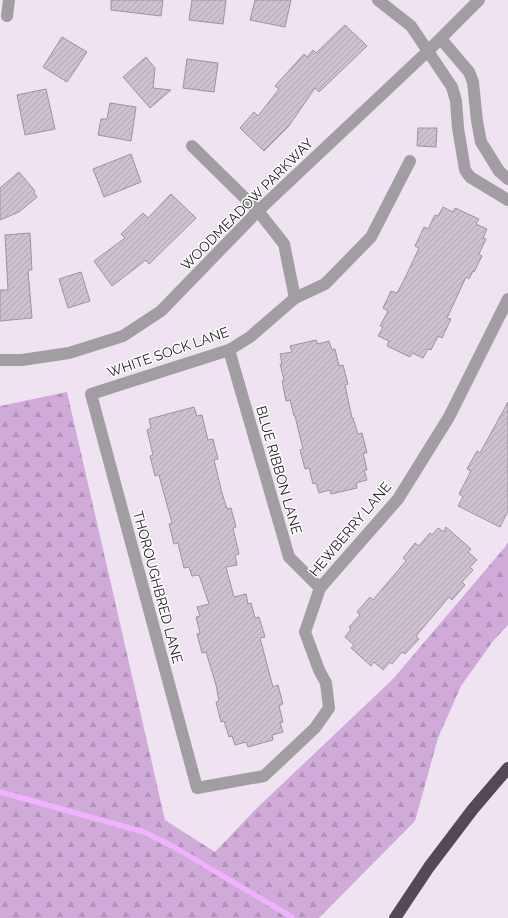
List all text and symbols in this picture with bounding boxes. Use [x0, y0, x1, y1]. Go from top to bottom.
street label: WOODMEADOW PARKWAY [178, 135, 316, 273]
street label: WHITE SOCK LANE [105, 324, 231, 380]
street label: BLUE RIBBON LANE [253, 404, 305, 536]
street label: HEWBERRY LANE [306, 479, 394, 579]
street label: THOROUGHBRED LANE [130, 509, 186, 665]

